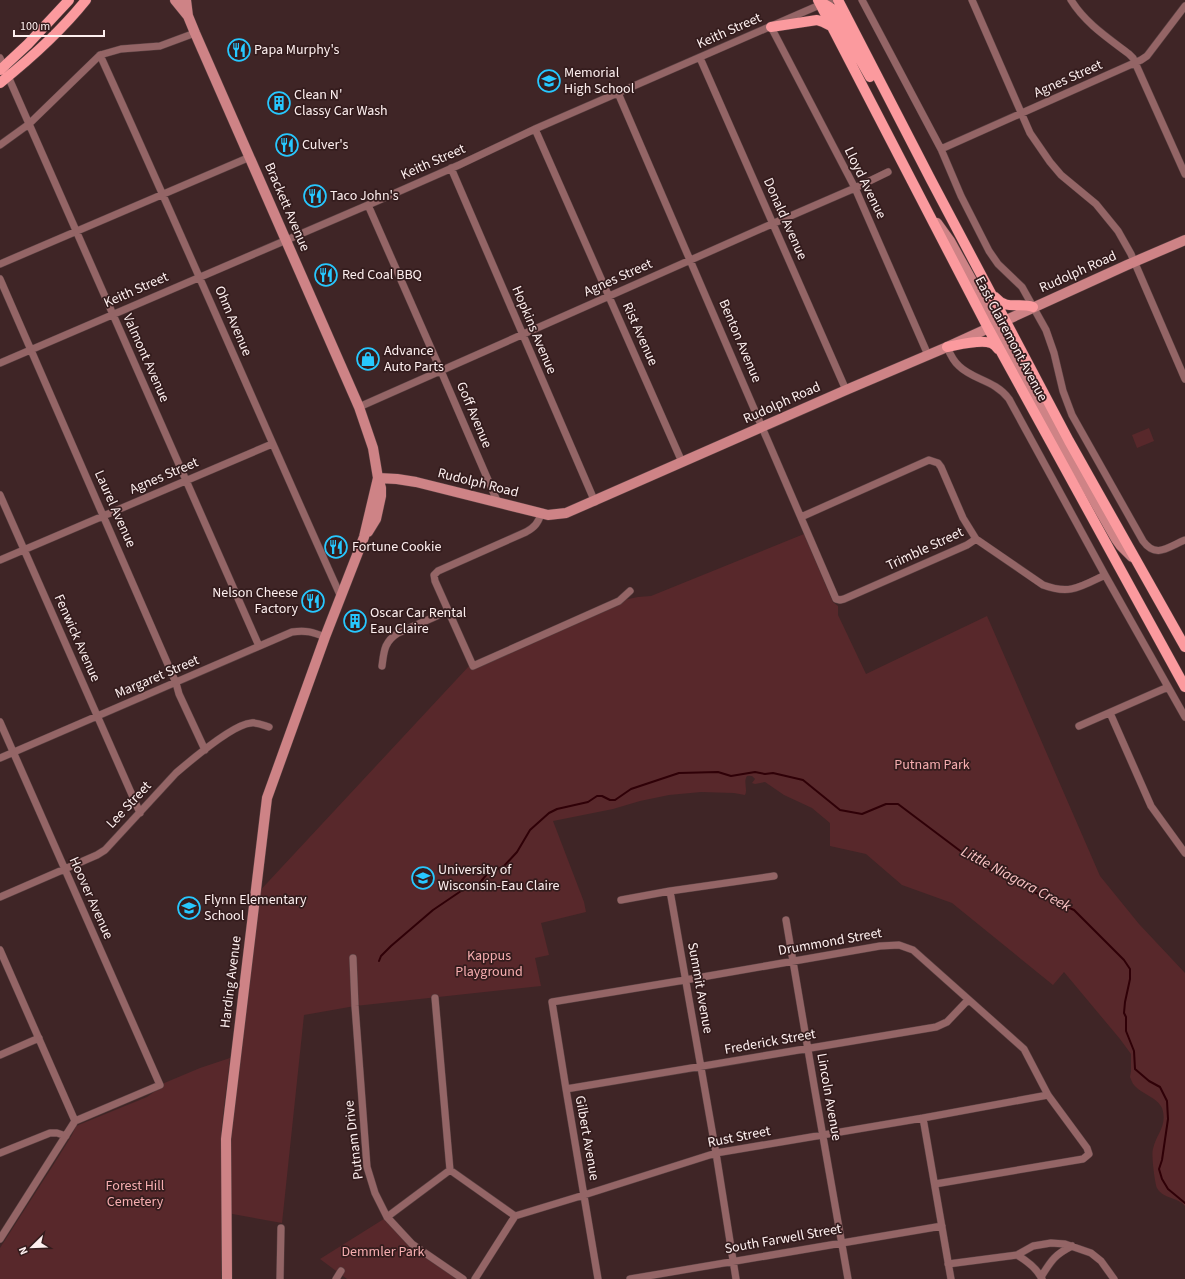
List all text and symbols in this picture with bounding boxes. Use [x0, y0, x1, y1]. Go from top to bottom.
street label: Keith Street [694, 8, 765, 54]
scale bar [14, 12, 104, 38]
text: 100 m [20, 18, 50, 35]
restaurant icon: Papa Murphy's [226, 37, 252, 63]
place label: Papa Murphy's [254, 40, 340, 60]
street label: Agnes Street [1031, 55, 1106, 103]
place label: Memorial High School [564, 63, 635, 99]
school or university icon: Memorial High School [536, 68, 562, 94]
place label: Clean N' Classy Car Wash [294, 85, 388, 121]
building icon: Clean N' Classy Car Wash [266, 90, 292, 116]
restaurant icon: Culver's [274, 132, 300, 158]
place label: Culver's [302, 135, 349, 155]
street label: Keith Street [398, 139, 469, 185]
street label: Lloyd Avenue [839, 144, 891, 223]
street label: Brackett Avenue [259, 159, 315, 255]
street label: Donald Avenue [758, 175, 812, 263]
restaurant icon: Taco John's [302, 183, 328, 209]
place label: Taco John's [330, 186, 399, 206]
street label: Rudolph Road [1036, 246, 1120, 298]
street label: Agnes Street [581, 254, 656, 302]
restaurant icon: Red Coal BBQ [313, 262, 339, 288]
place label: Red Coal BBQ [342, 265, 422, 285]
street label: Keith Street [101, 267, 172, 313]
street label: East Clairemont Avenue [970, 273, 1052, 405]
street label: Ohm Avenue [209, 283, 257, 359]
street label: Hopkins Avenue [506, 283, 562, 377]
street label: Benton Avenue [713, 296, 767, 386]
street label: Rist Avenue [617, 299, 663, 369]
street label: Valmont Avenue [118, 311, 174, 406]
place label: Advance Auto Parts [384, 341, 444, 377]
shop icon: Advance Auto Parts [355, 346, 381, 372]
street label: Rudolph Road [740, 377, 824, 429]
street label: Goff Avenue [451, 379, 497, 451]
street label: Agnes Street [126, 452, 202, 499]
street label: Rudolph Road [435, 463, 521, 503]
street label: Laurel Avenue [89, 467, 141, 551]
street label: Trimble Street [883, 522, 967, 576]
restaurant icon: Fortune Cookie [323, 534, 349, 560]
place label: Fortune Cookie [352, 537, 441, 557]
place label: Nelson Cheese Factory [212, 583, 298, 619]
restaurant icon: Nelson Cheese Factory [300, 588, 326, 614]
street label: Fenwick Avenue [49, 591, 105, 685]
place label: Oscar Car Rental Eau Claire [370, 603, 467, 639]
building icon: Oscar Car Rental Eau Claire [342, 608, 368, 634]
street label: Margaret Street [112, 650, 203, 704]
park label: Putnam Park [894, 755, 970, 775]
street label: Lee Street [102, 777, 156, 833]
water label: Little Niagara Creek [957, 841, 1075, 917]
street label: Hoover Avenue [64, 854, 118, 943]
place label: University of Wisconsin-Eau Claire [438, 860, 560, 896]
school or university icon: University of Wisconsin-Eau Claire [410, 865, 436, 891]
place label: Flynn Elementary School [204, 890, 307, 926]
school or university icon: Flynn Elementary School [176, 895, 202, 921]
street label: Drummond Street [776, 923, 884, 961]
street label: Harding Avenue [215, 935, 247, 1029]
street label: Summit Avenue [682, 941, 718, 1035]
park label: Kappus Playground [455, 946, 523, 982]
street label: Frederick Street [723, 1024, 818, 1060]
street label: Lincoln Avenue [811, 1052, 847, 1142]
street label: Gilbert Avenue [570, 1094, 604, 1182]
street label: Putnam Drive [339, 1099, 369, 1181]
street label: Rust Street [706, 1121, 772, 1153]
park label: Forest Hill Cemetery [106, 1176, 165, 1212]
street label: South Farwell Street [723, 1219, 843, 1259]
north arrow [12, 1227, 52, 1267]
park label: Demmler Park [341, 1242, 425, 1262]
text: N [15, 1244, 32, 1257]

